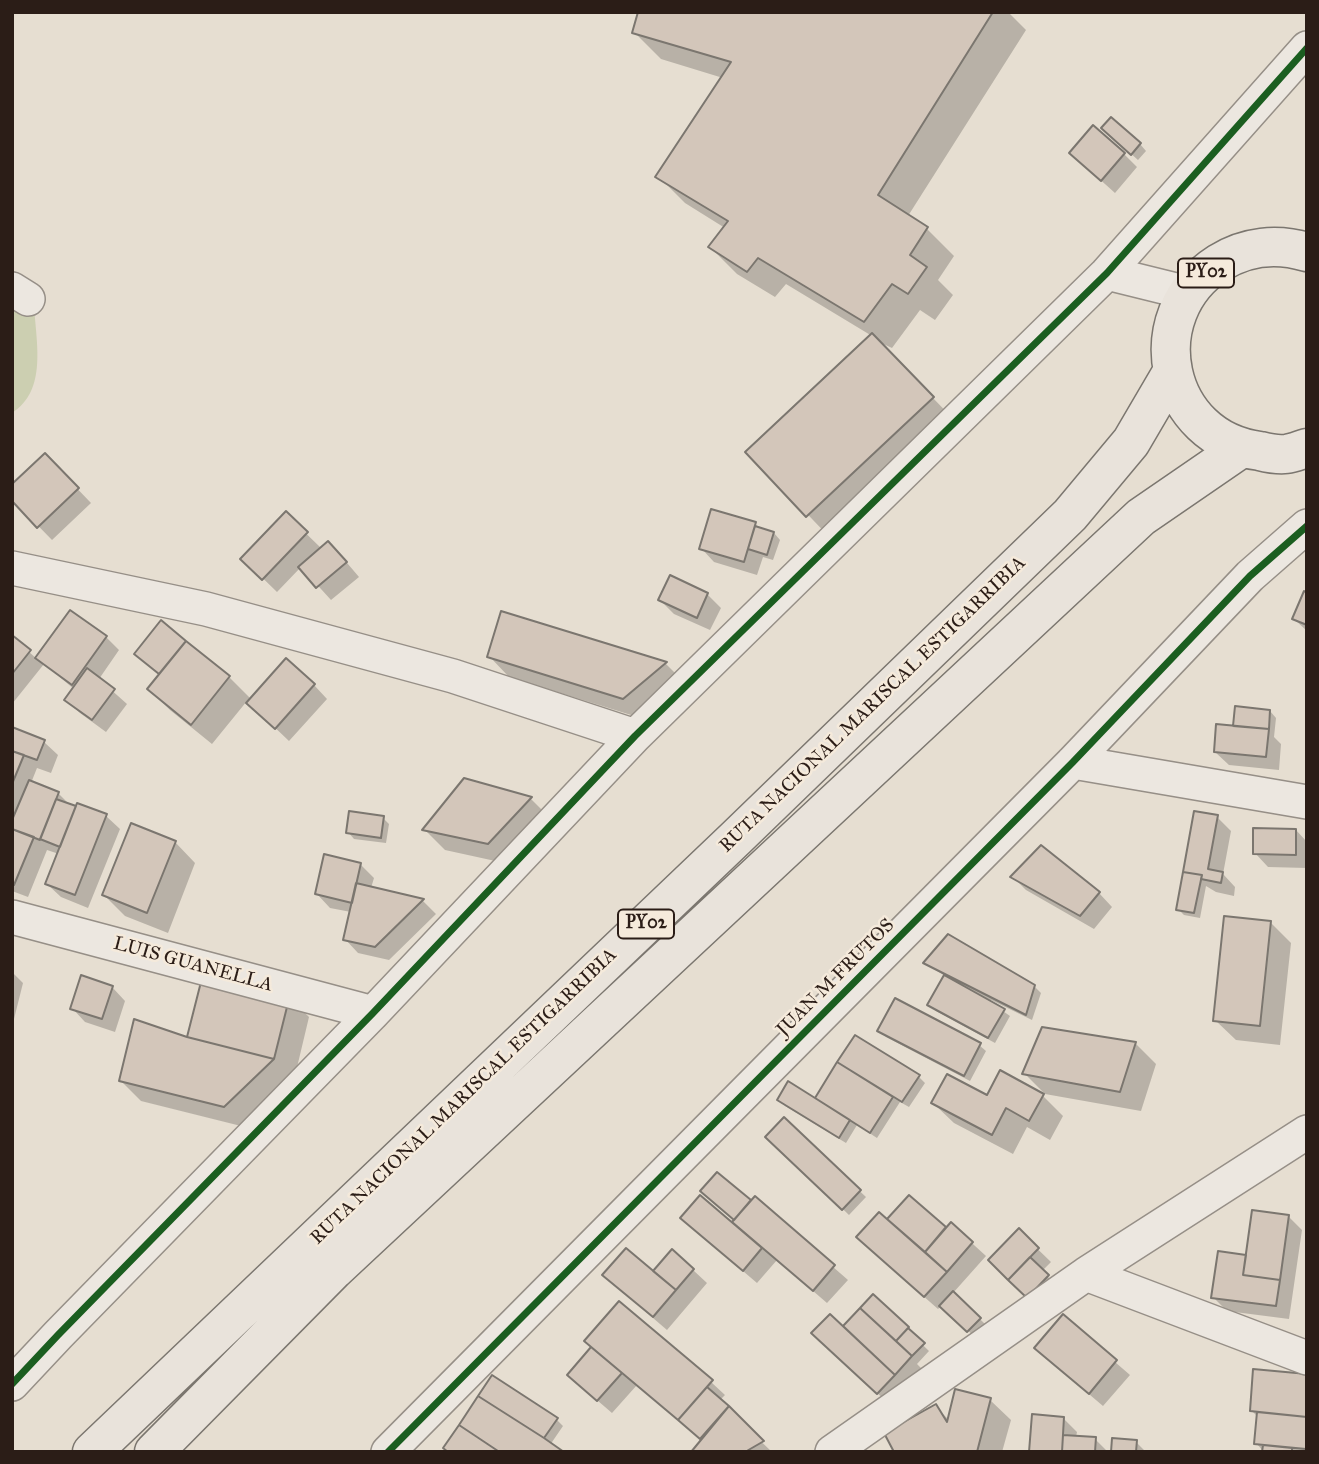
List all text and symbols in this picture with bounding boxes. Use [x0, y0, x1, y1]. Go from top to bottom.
road number: PY02 [1178, 258, 1234, 288]
street label: RUTA NACIONAL MARISCAL ESTIGARRIBIA [715, 552, 1031, 858]
road number: PY02 [618, 909, 674, 939]
street label: JUAN M FRUTOS [772, 914, 900, 1042]
street label: LUIS GUANELLA [111, 933, 275, 997]
street label: RUTA NACIONAL MARISCAL ESTIGARRIBIA [306, 944, 622, 1250]

